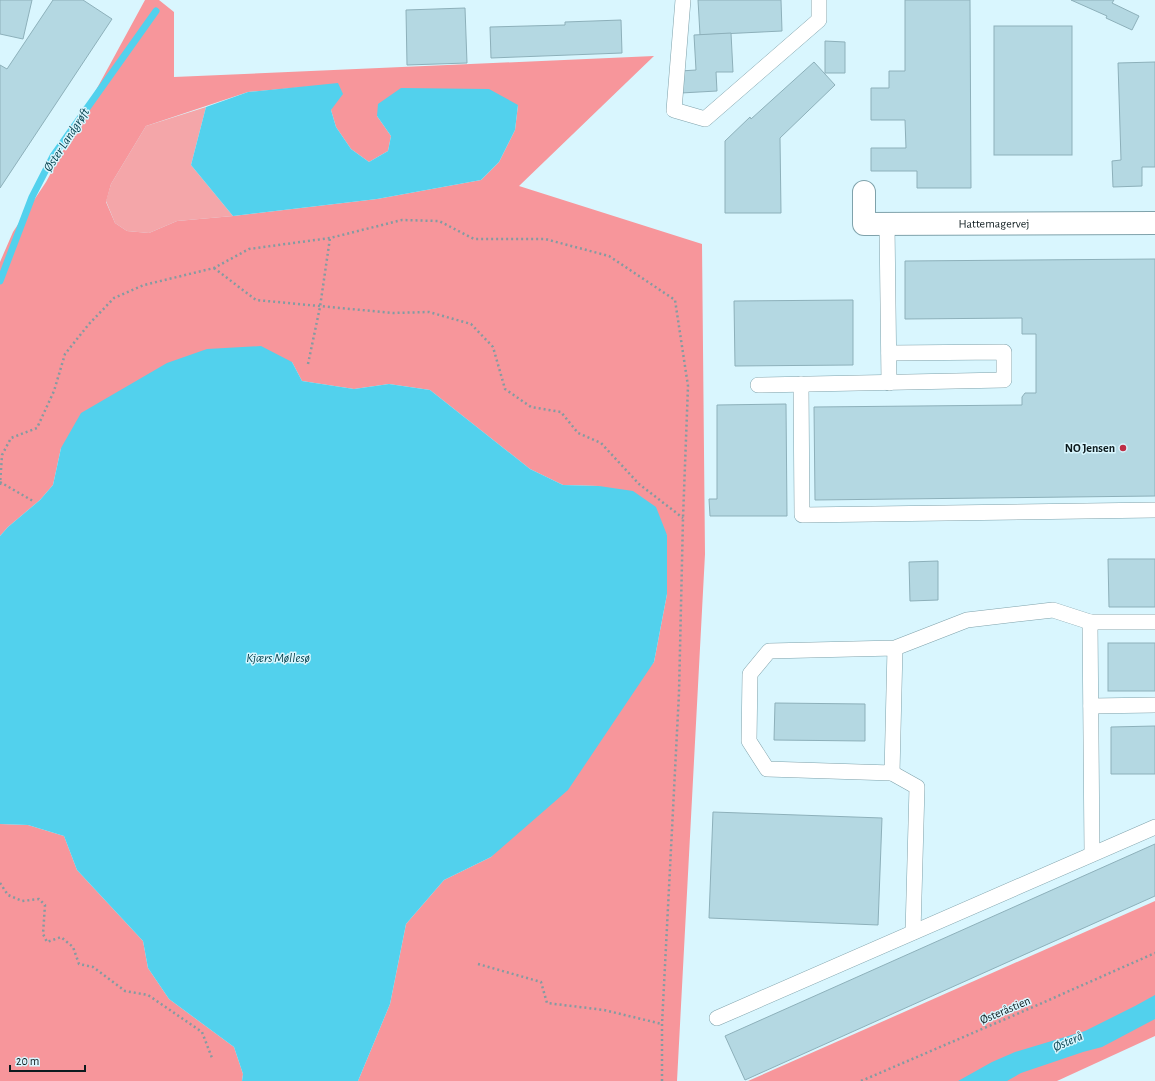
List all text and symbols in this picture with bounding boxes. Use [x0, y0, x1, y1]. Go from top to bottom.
water label: Øster Landgrøft [42, 105, 93, 174]
street label: Hattemagervej [959, 217, 1029, 230]
place label: NO Jensen [1065, 442, 1115, 454]
marker: NO Jensen [1118, 443, 1128, 453]
water label: Kjærs Møllesø [246, 652, 310, 665]
street label: Østeråstien [978, 994, 1032, 1026]
water label: Østerå [1051, 1030, 1085, 1054]
scale bar [10, 1047, 85, 1073]
text: 20 m [16, 1055, 39, 1067]

